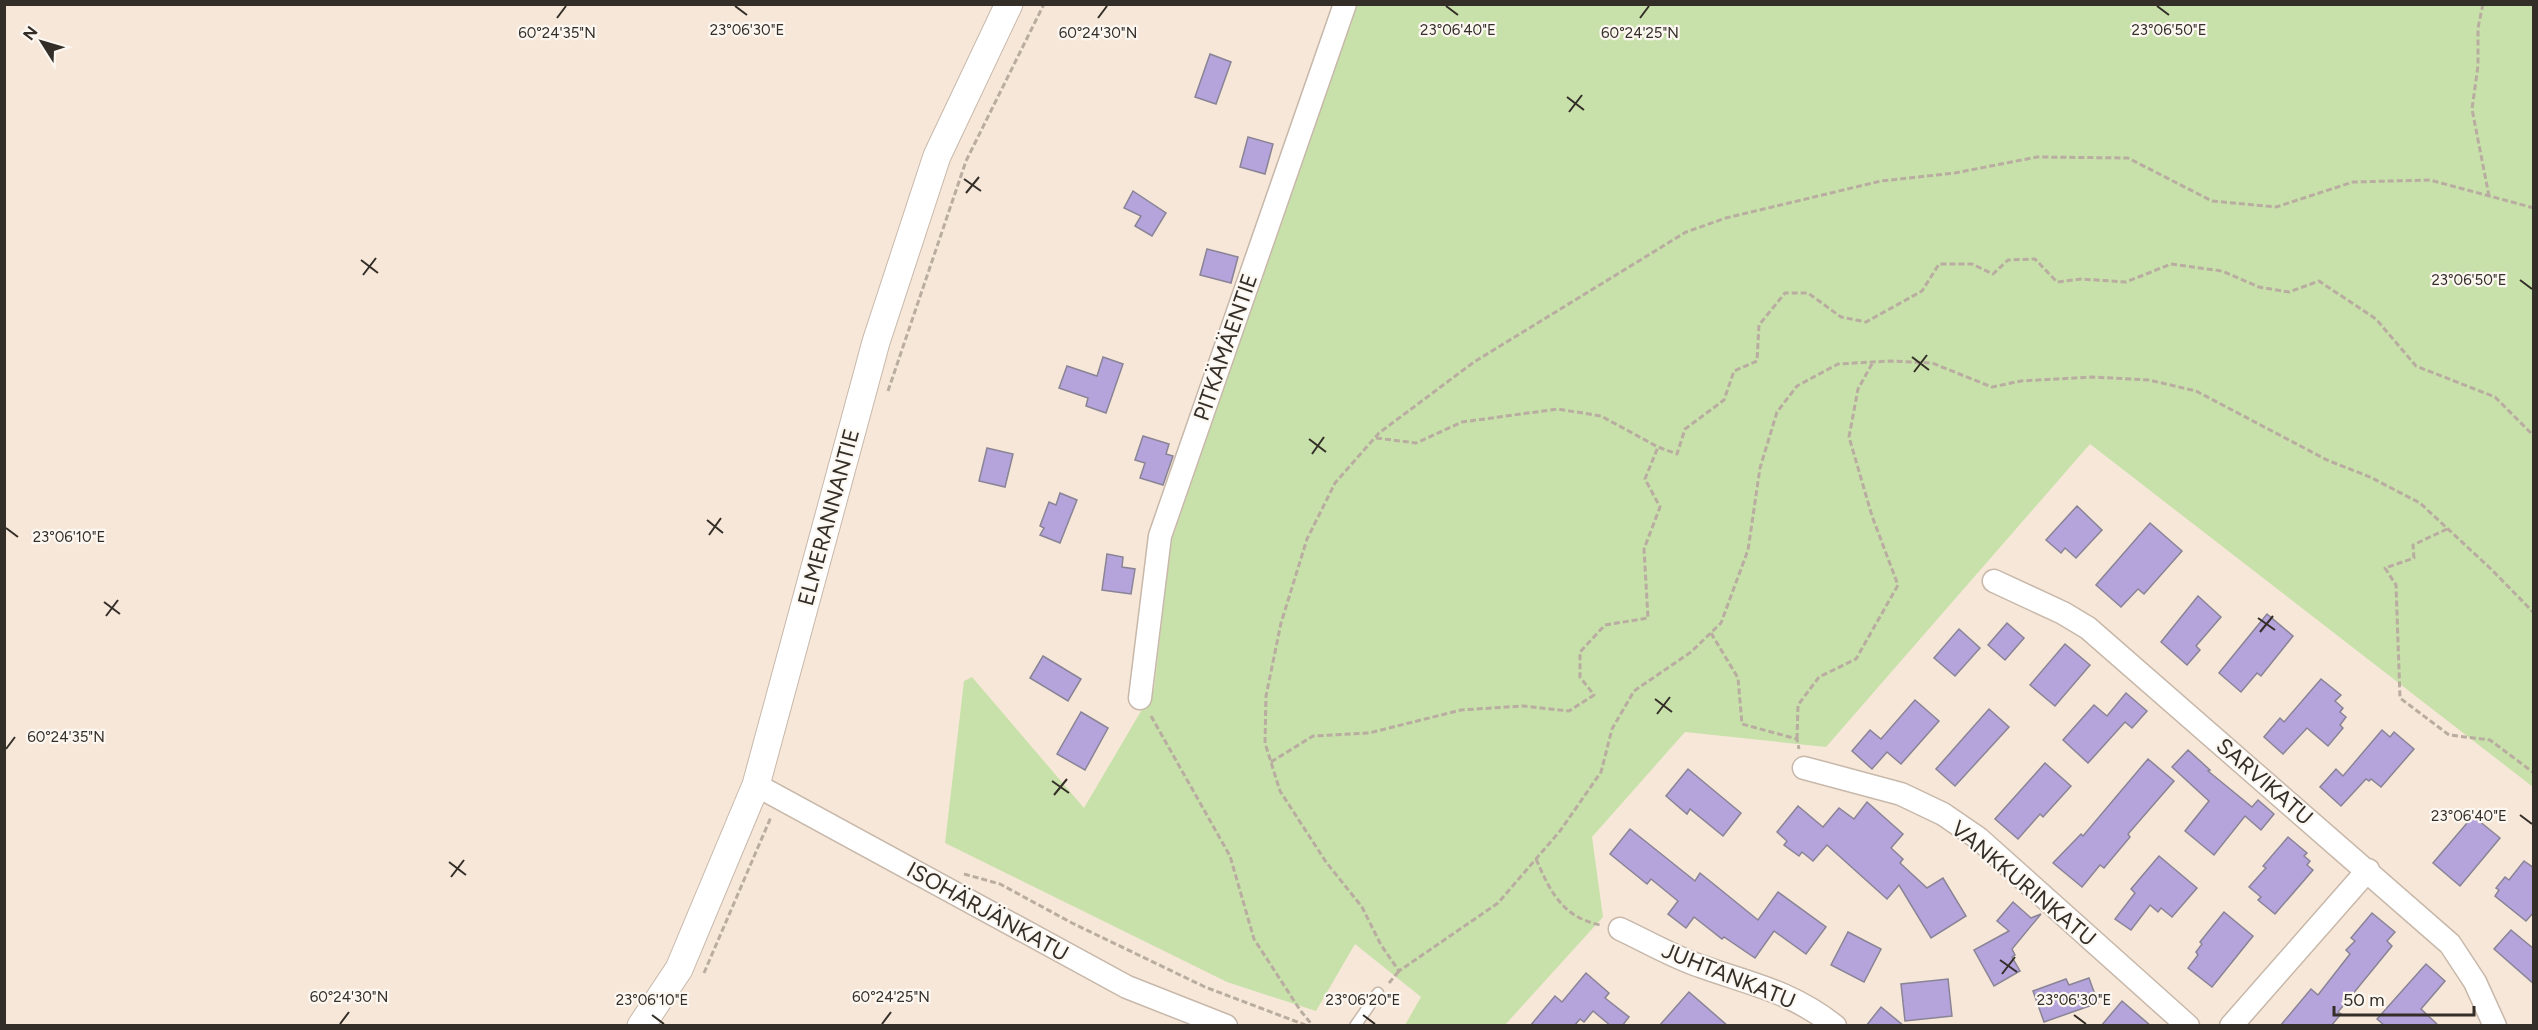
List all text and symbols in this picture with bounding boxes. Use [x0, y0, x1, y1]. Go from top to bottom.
north arrow [12, 12, 72, 72]
text: 23°06'30"E [710, 21, 784, 39]
text: 23°06'40"E [1420, 21, 1496, 39]
text: 23°06'50"E [2131, 21, 2207, 39]
text: N [19, 23, 42, 44]
text: 60°24'35"N [518, 24, 596, 42]
text: 60°24'30"N [1059, 24, 1137, 42]
text: 60°24'25"N [1601, 24, 1679, 42]
street label: PITKÄMÄENTIE [1188, 270, 1263, 424]
text: 23°06'50"E [2431, 271, 2507, 289]
street label: ELMERANNANTIE [792, 426, 865, 608]
text: 23°06'10"E [33, 528, 105, 546]
text: 60°24'35"N [27, 728, 105, 746]
street label: SARVIKATU [2211, 732, 2318, 831]
text: 23°06'40"E [2431, 807, 2507, 825]
street label: VANKKURINKATU [1946, 815, 2102, 952]
street label: ISOHÄRJÄNKATU [902, 856, 1073, 967]
street label: JUHTANKATU [1658, 936, 1800, 1015]
scale bar [2334, 979, 2474, 1017]
text: 60°24'30"N [310, 988, 388, 1006]
text: 60°24'25"N [852, 988, 930, 1006]
text: 50 m [2343, 989, 2385, 1011]
text: 23°06'10"E [616, 991, 688, 1009]
text: 23°06'20"E [1326, 991, 1400, 1009]
text: 23°06'30"E [2037, 991, 2111, 1009]

